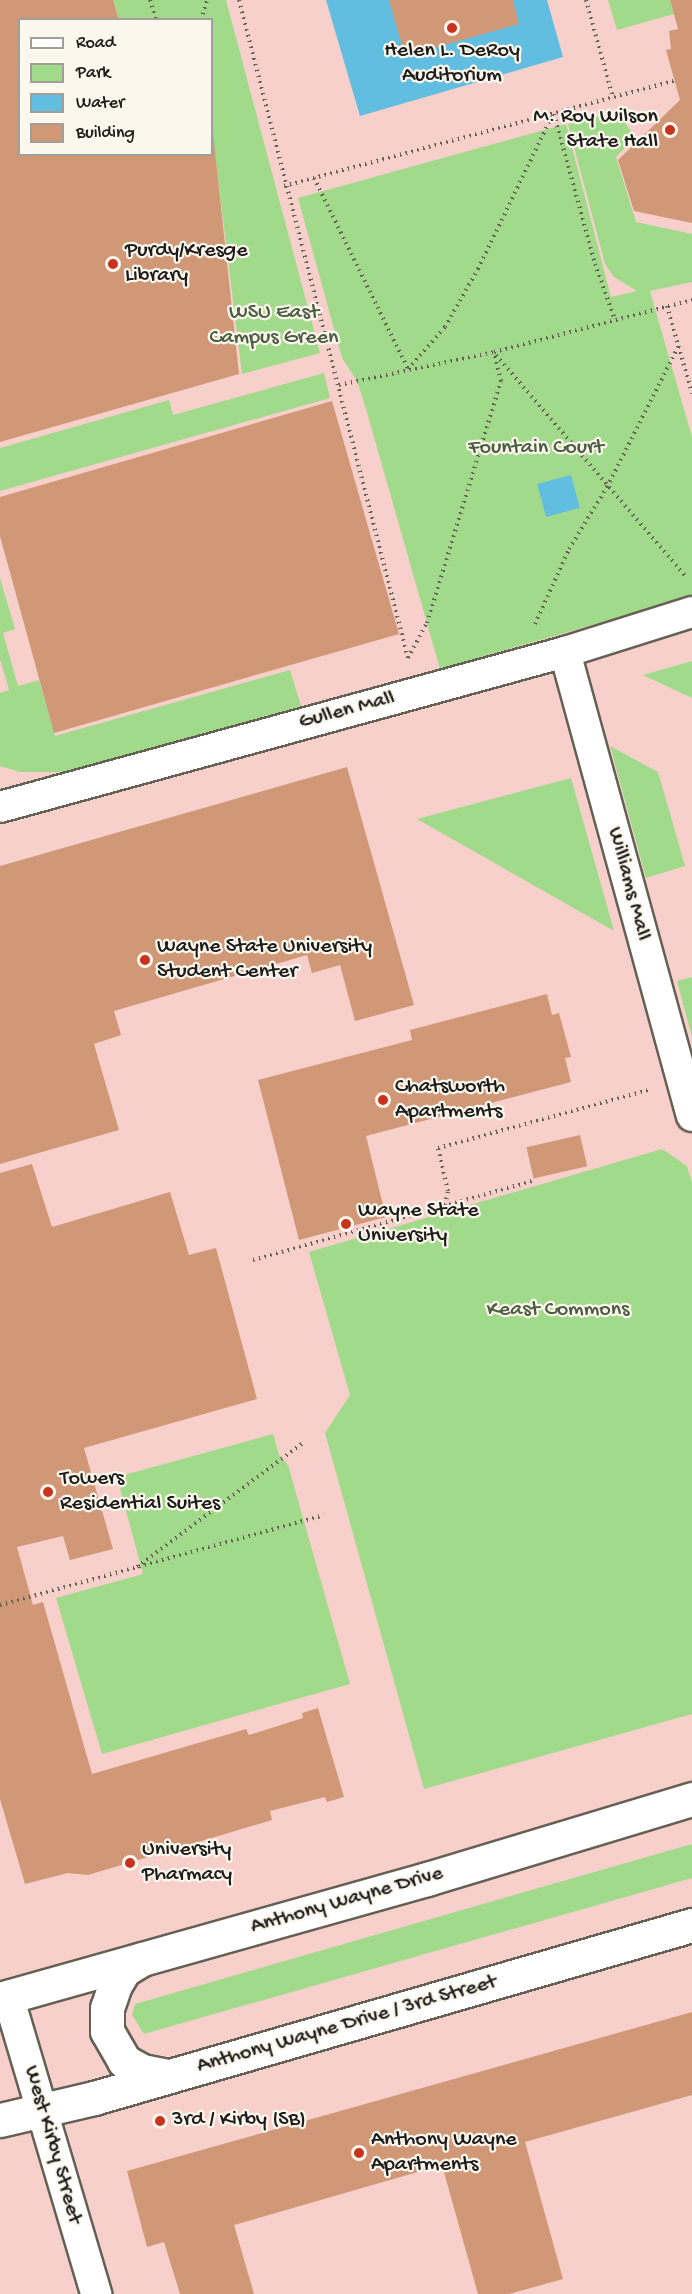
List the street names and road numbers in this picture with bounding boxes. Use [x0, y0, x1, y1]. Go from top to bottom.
street label: Gullen Mall [296, 686, 398, 736]
street label: Williams Mall [600, 824, 656, 944]
street label: Anthony Wayne Drive [248, 1861, 446, 1941]
street label: Anthony Wayne Drive / 3rd Street [194, 1970, 500, 2080]
street label: West Kirby Street [17, 2063, 87, 2227]

